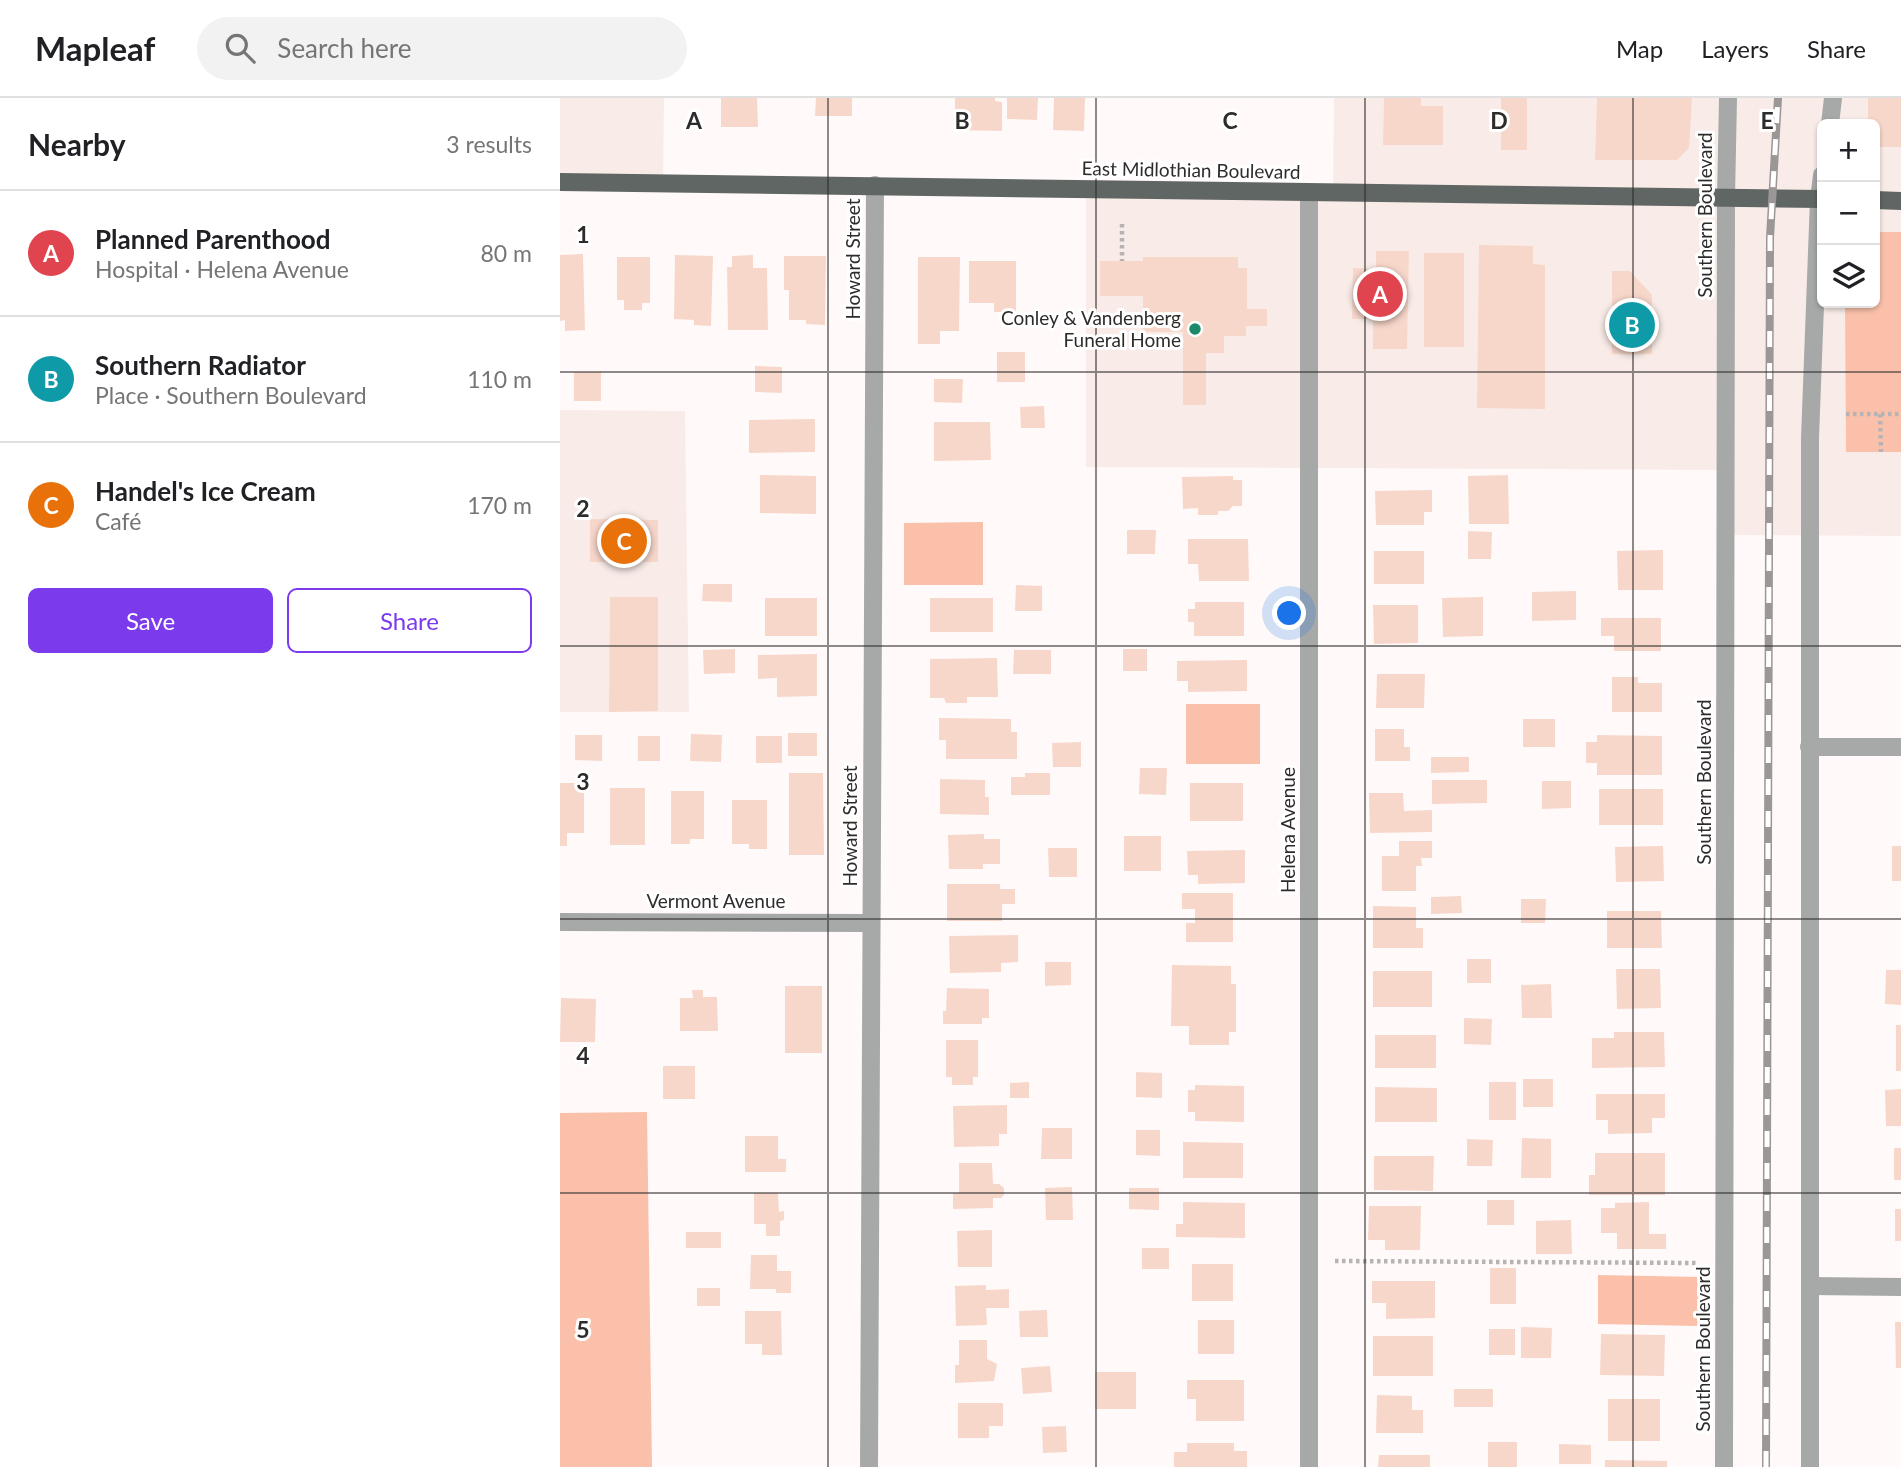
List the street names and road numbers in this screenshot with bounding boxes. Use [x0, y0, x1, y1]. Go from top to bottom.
street label: Southern Boulevard [1693, 132, 1716, 298]
street label: East Midlothian Boulevard [1081, 156, 1301, 183]
street label: Howard Street [841, 198, 864, 320]
street label: Southern Boulevard [1692, 699, 1715, 865]
street label: Howard Street [838, 765, 861, 887]
street label: Helena Avenue [1276, 767, 1299, 893]
street label: Vermont Avenue [646, 889, 786, 912]
street label: Southern Boulevard [1691, 1266, 1714, 1432]

